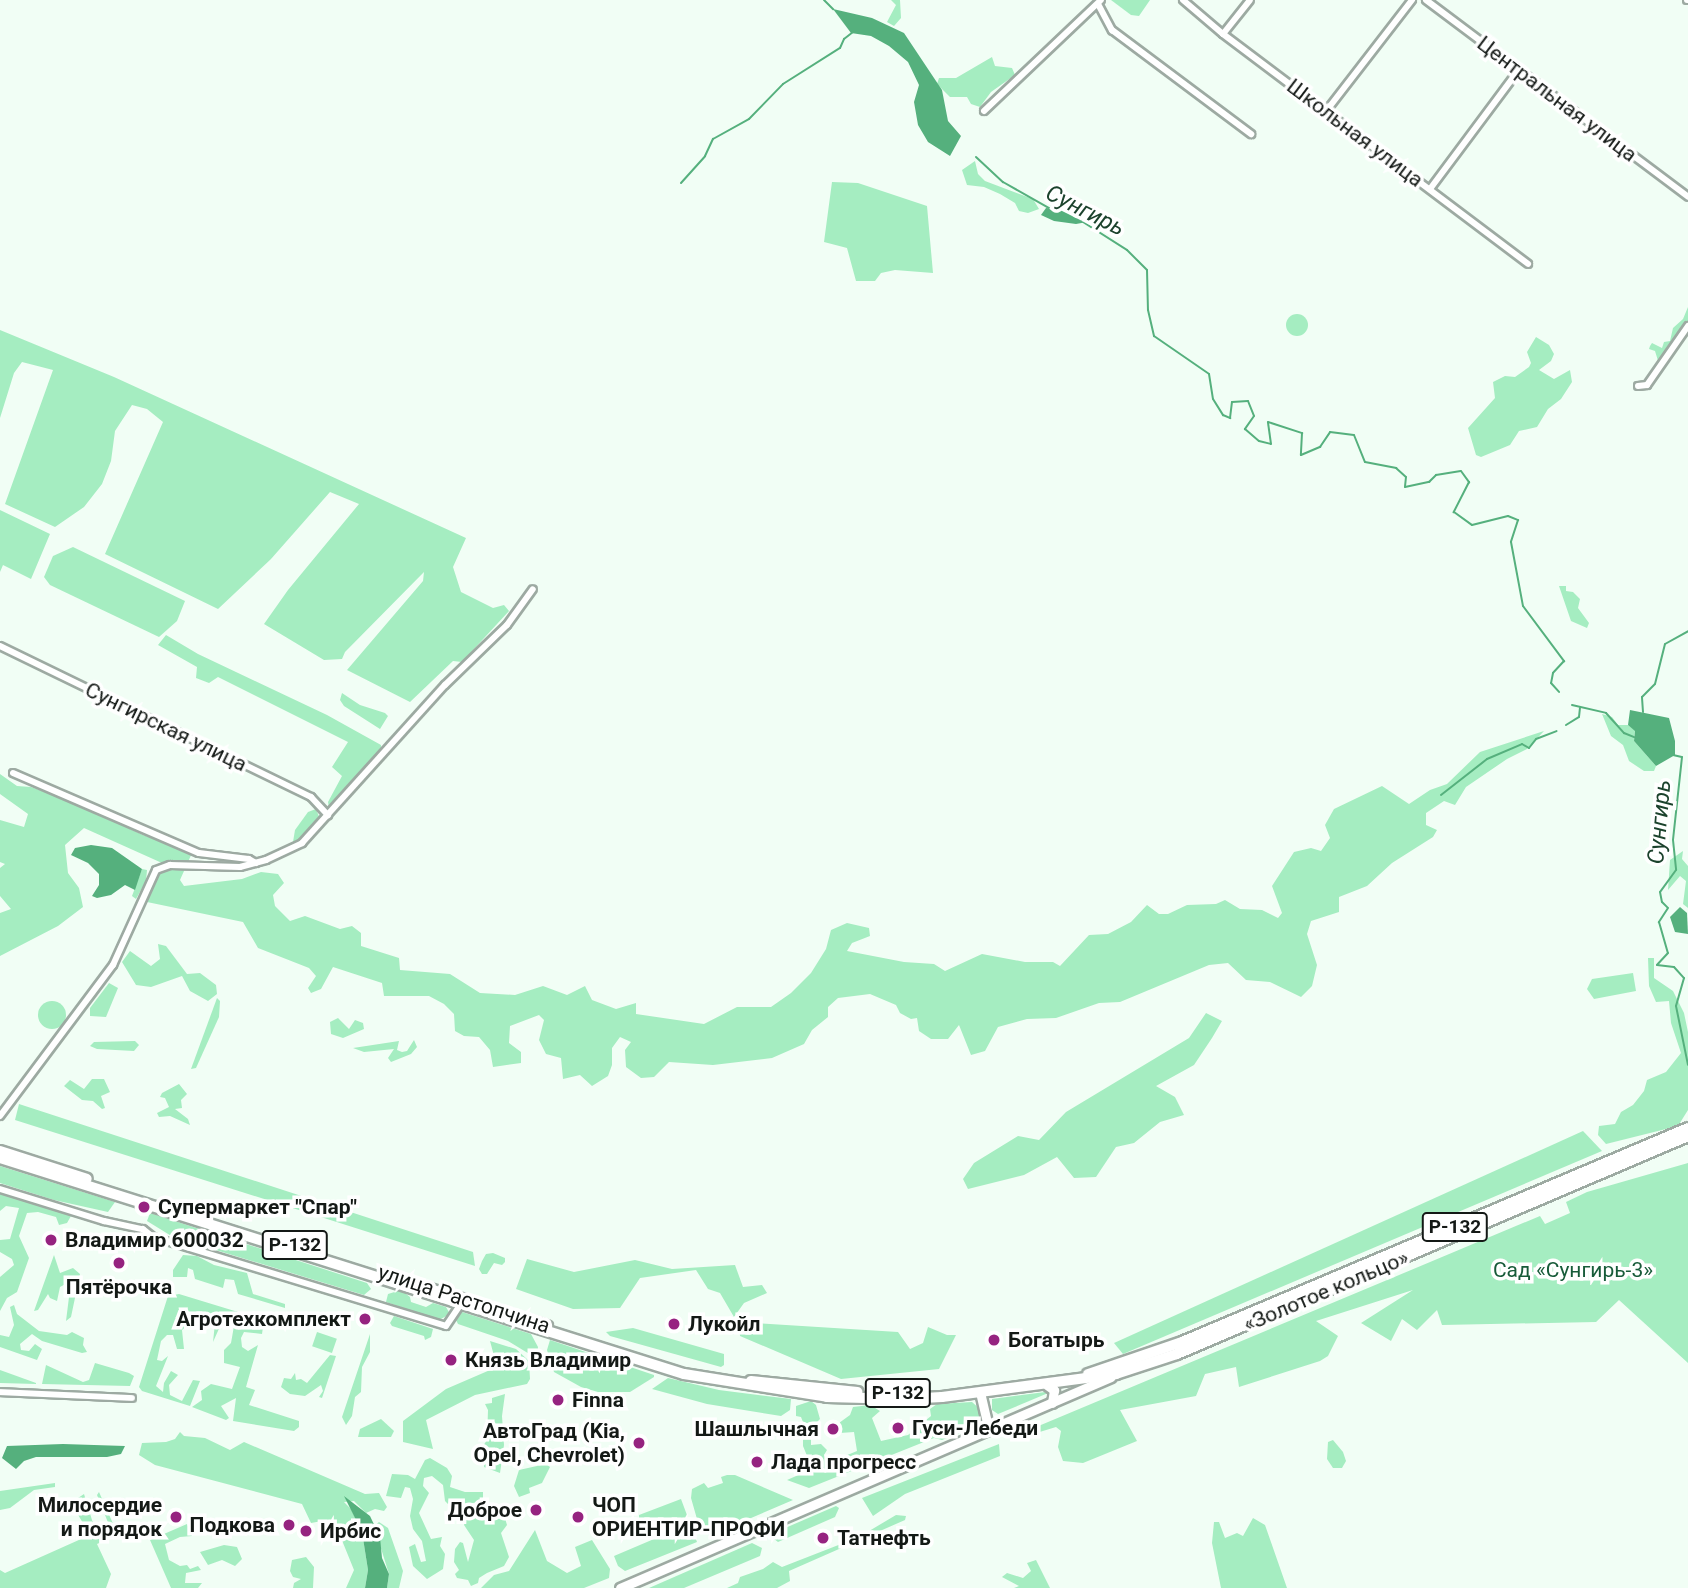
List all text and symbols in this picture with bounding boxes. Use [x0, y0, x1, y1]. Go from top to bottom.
street label: Центральная улица [1472, 31, 1642, 167]
street label: Школьная улица [1282, 74, 1428, 192]
water label: Сунгирь [1041, 179, 1129, 243]
street label: Сунгирская улица [81, 677, 251, 777]
water label: Сунгирь [1643, 779, 1677, 865]
place label: Супермаркет "Спар" [158, 1194, 357, 1220]
marker: Супермаркет "Спар" [136, 1199, 152, 1215]
road number: Р-132 [1422, 1212, 1488, 1242]
place label: Владимир 600032 [65, 1227, 244, 1253]
road number: Р-132 [262, 1230, 328, 1260]
marker: Владимир 600032 [43, 1232, 59, 1248]
street label: «Золотое кольцо» [1240, 1245, 1412, 1337]
marker: Пятёрочка [111, 1255, 127, 1271]
park label: Сад «Сунгирь-3» [1493, 1257, 1653, 1283]
street label: улица Растопчина [375, 1259, 553, 1339]
place label: Пятёрочка [66, 1274, 172, 1300]
place label: Агротехкомплект [176, 1306, 351, 1332]
marker: Агротехкомплект [357, 1311, 373, 1327]
place label: Лукойл [688, 1311, 760, 1337]
marker: Лукойл [666, 1316, 682, 1332]
place label: Богатырь [1008, 1327, 1104, 1353]
marker: Богатырь [986, 1332, 1002, 1348]
place label: Князь Владимир [465, 1347, 631, 1373]
marker: Князь Владимир [443, 1352, 459, 1368]
road number: Р-132 [865, 1378, 931, 1408]
place label: Finna [572, 1387, 624, 1413]
marker: Finna [550, 1392, 566, 1408]
place label: Гуси-Лебеди [912, 1415, 1038, 1441]
place label: Шашлычная [694, 1416, 819, 1442]
place label: АвтоГрад (Kia, Opel, Chevrolet) [473, 1418, 625, 1468]
marker: Гуси-Лебеди [890, 1420, 906, 1436]
marker: Шашлычная [825, 1421, 841, 1437]
marker: АвтоГрад (Kia, Opel, Chevrolet) [631, 1435, 647, 1451]
place label: Лада прогресс [771, 1449, 916, 1475]
marker: Лада прогресс [749, 1454, 765, 1470]
place label: Милосердие и порядок [38, 1492, 162, 1542]
place label: ЧОП ОРИЕНТИР-ПРОФИ [592, 1492, 785, 1542]
place label: Доброе [448, 1497, 522, 1523]
marker: Доброе [528, 1502, 544, 1518]
marker: Милосердие и порядок [168, 1509, 184, 1525]
marker: ЧОП ОРИЕНТИР-ПРОФИ [570, 1509, 586, 1525]
place label: Подкова [190, 1512, 275, 1538]
marker: Подкова [281, 1517, 297, 1533]
place label: Ирбис [320, 1518, 381, 1544]
marker: Ирбис [298, 1523, 314, 1539]
place label: Татнефть [837, 1525, 931, 1551]
marker: Татнефть [815, 1530, 831, 1546]

